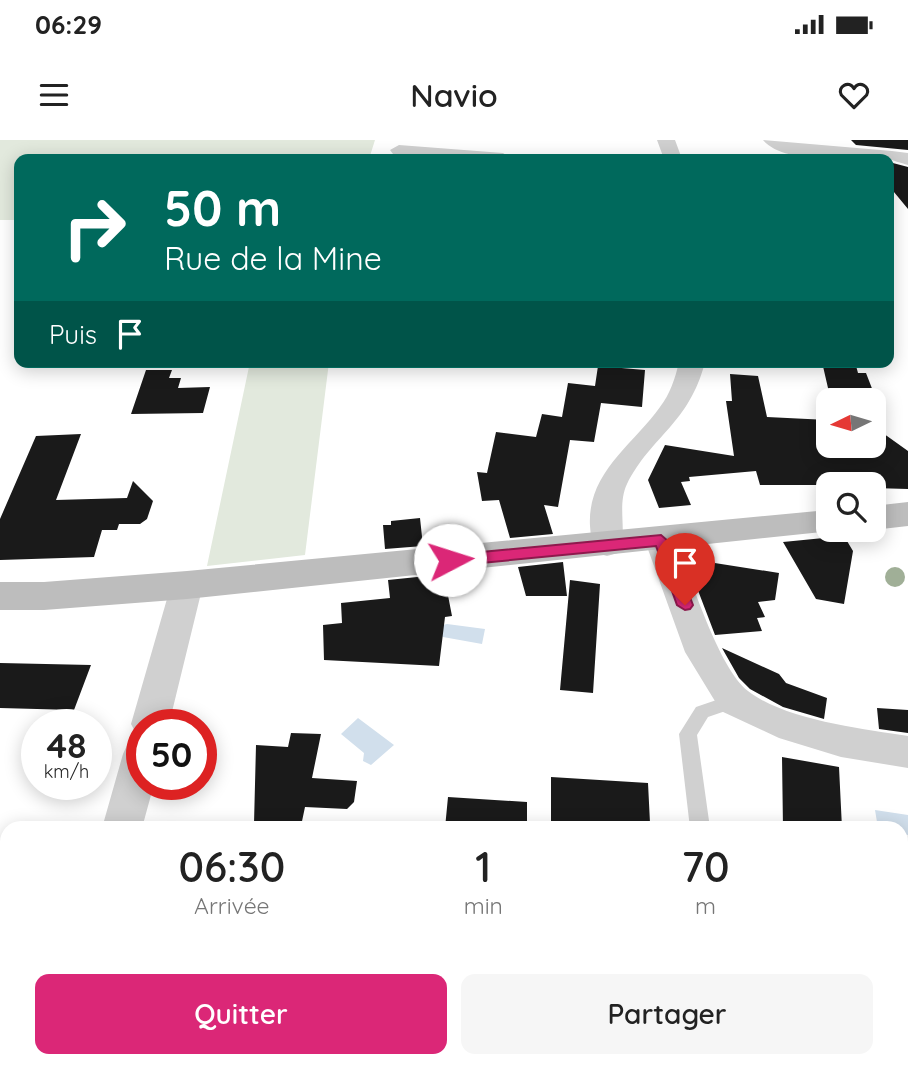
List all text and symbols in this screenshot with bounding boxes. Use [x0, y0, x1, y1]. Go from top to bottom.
text: 06:29 [35, 8, 102, 41]
text: Navio [410, 75, 498, 115]
icon: menu [35, 76, 73, 114]
icon: heart [835, 76, 873, 114]
text: 50 m [164, 177, 281, 238]
icon: right [49, 182, 140, 273]
text: Rue de la Mine [164, 238, 382, 278]
icon: arrive [111, 315, 149, 353]
text: Puis [49, 318, 97, 351]
north arrow [816, 388, 886, 458]
map controls [816, 388, 886, 542]
button: search [816, 472, 886, 542]
position arrow [413, 523, 487, 597]
pin [655, 533, 715, 605]
icon: arrive [666, 544, 704, 582]
speed limit sign: 50 [126, 709, 217, 800]
text: 48 [47, 723, 86, 767]
text: km/h [44, 760, 89, 783]
text: 06:30 [178, 840, 285, 893]
text: 1 [475, 840, 491, 893]
text: 70 [681, 840, 729, 893]
text: Arrivée [194, 891, 270, 920]
text: min [464, 891, 503, 920]
text: m [695, 891, 716, 920]
button: Quitter [35, 974, 447, 1054]
button: Partager [461, 974, 873, 1054]

